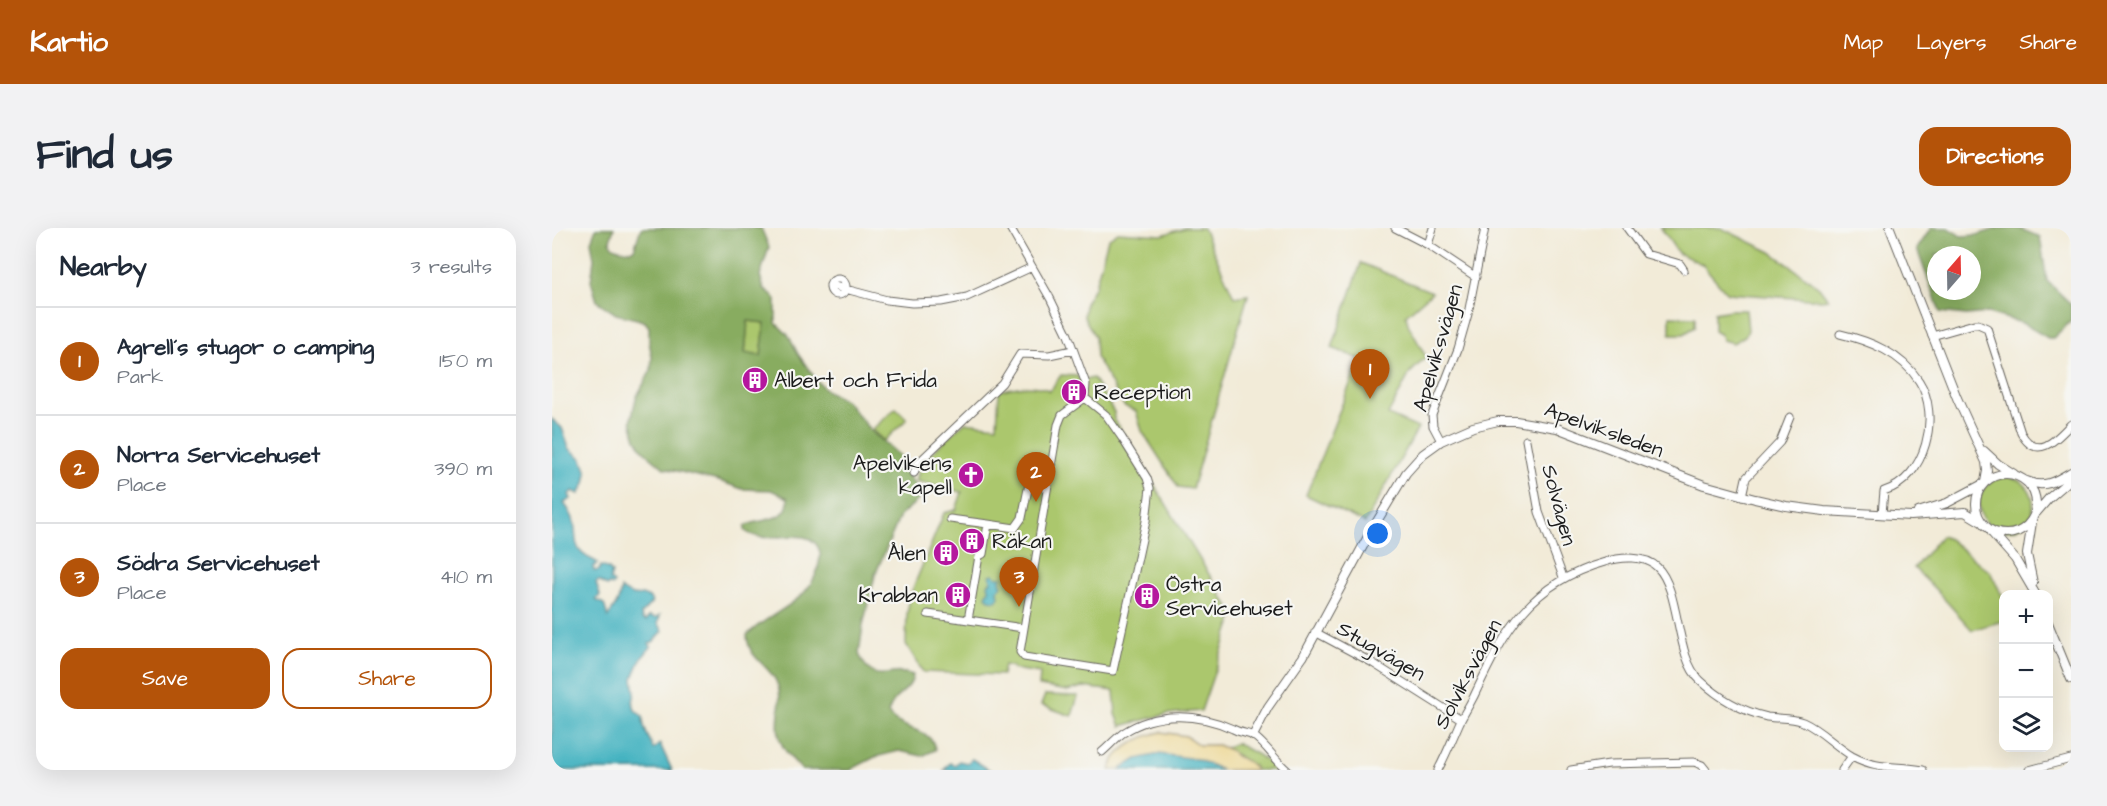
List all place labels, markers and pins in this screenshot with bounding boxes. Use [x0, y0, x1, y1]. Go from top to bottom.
pin: 1 [1350, 350, 1390, 399]
building icon: Albert och Frida [740, 365, 770, 395]
place label: Albert och Frida [774, 366, 937, 395]
building icon: Reception [1059, 377, 1089, 407]
place label: Reception [1094, 378, 1191, 408]
place label: Apelvikens kapell [853, 449, 952, 503]
pin: 2 [1016, 452, 1056, 502]
church icon: Apelvikens kapell [956, 460, 986, 490]
building icon: Räkan [957, 526, 987, 556]
place label: Räkan [992, 527, 1052, 556]
building icon: Ålen [931, 538, 961, 568]
place label: Ålen [887, 539, 926, 568]
pin: 3 [1000, 558, 1038, 607]
place label: Östra Servicehuset [1166, 570, 1293, 623]
building icon: Krabban [943, 580, 973, 610]
place label: Krabban [858, 581, 938, 610]
building icon: Östra Servicehuset [1132, 581, 1162, 611]

